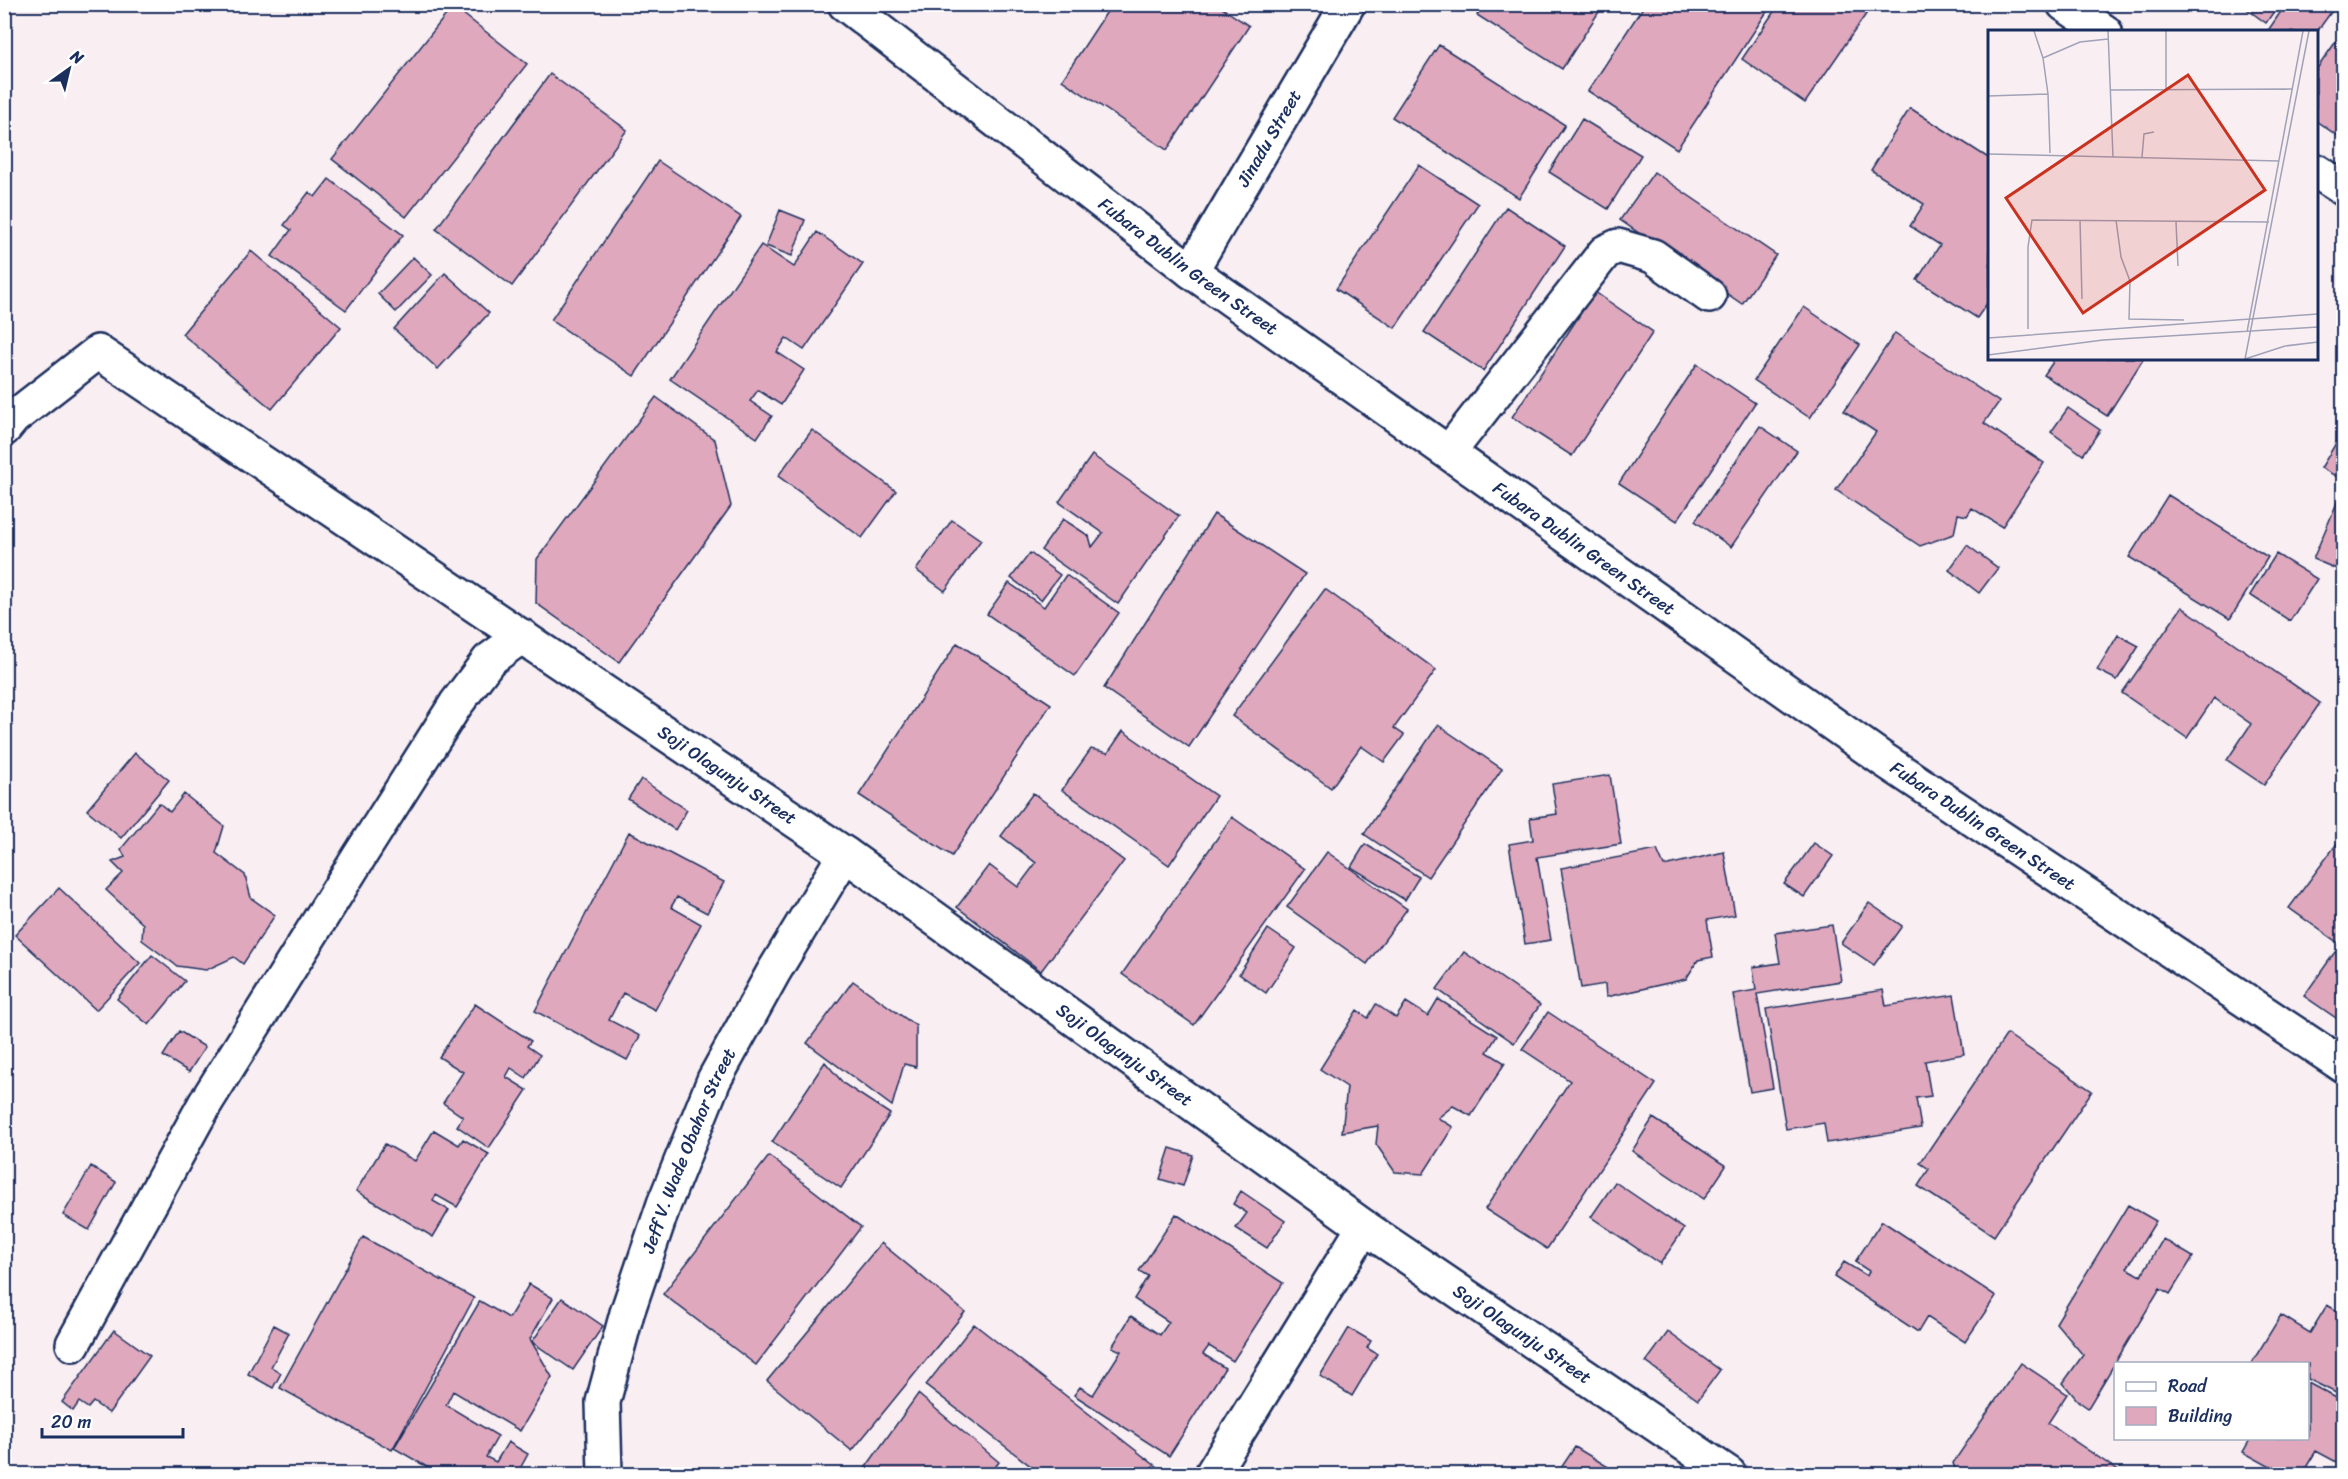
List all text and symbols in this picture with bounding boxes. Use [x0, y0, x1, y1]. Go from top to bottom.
inset map [1988, 30, 2318, 360]
north arrow [39, 39, 99, 99]
text: N [64, 41, 91, 73]
street label: Jinadu Street [1227, 83, 1310, 194]
street label: Fubara Dublin Green Street [1091, 189, 1285, 344]
street label: Fubara Dublin Green Street [1486, 473, 1682, 624]
street label: Soji Olagunju Street [651, 716, 804, 834]
street label: Fubara Dublin Green Street [1884, 752, 2082, 899]
street label: Soji Olagunju Street [1049, 995, 1200, 1115]
street label: Jeff V. Wade Obahor Street [632, 1042, 745, 1258]
street label: Soji Olagunju Street [1446, 1275, 1598, 1393]
legend [2114, 1362, 2309, 1440]
text: Road [2168, 1370, 2208, 1402]
text: Building [2168, 1400, 2232, 1432]
scale bar [42, 1401, 183, 1439]
text: 20 m [51, 1406, 91, 1438]

